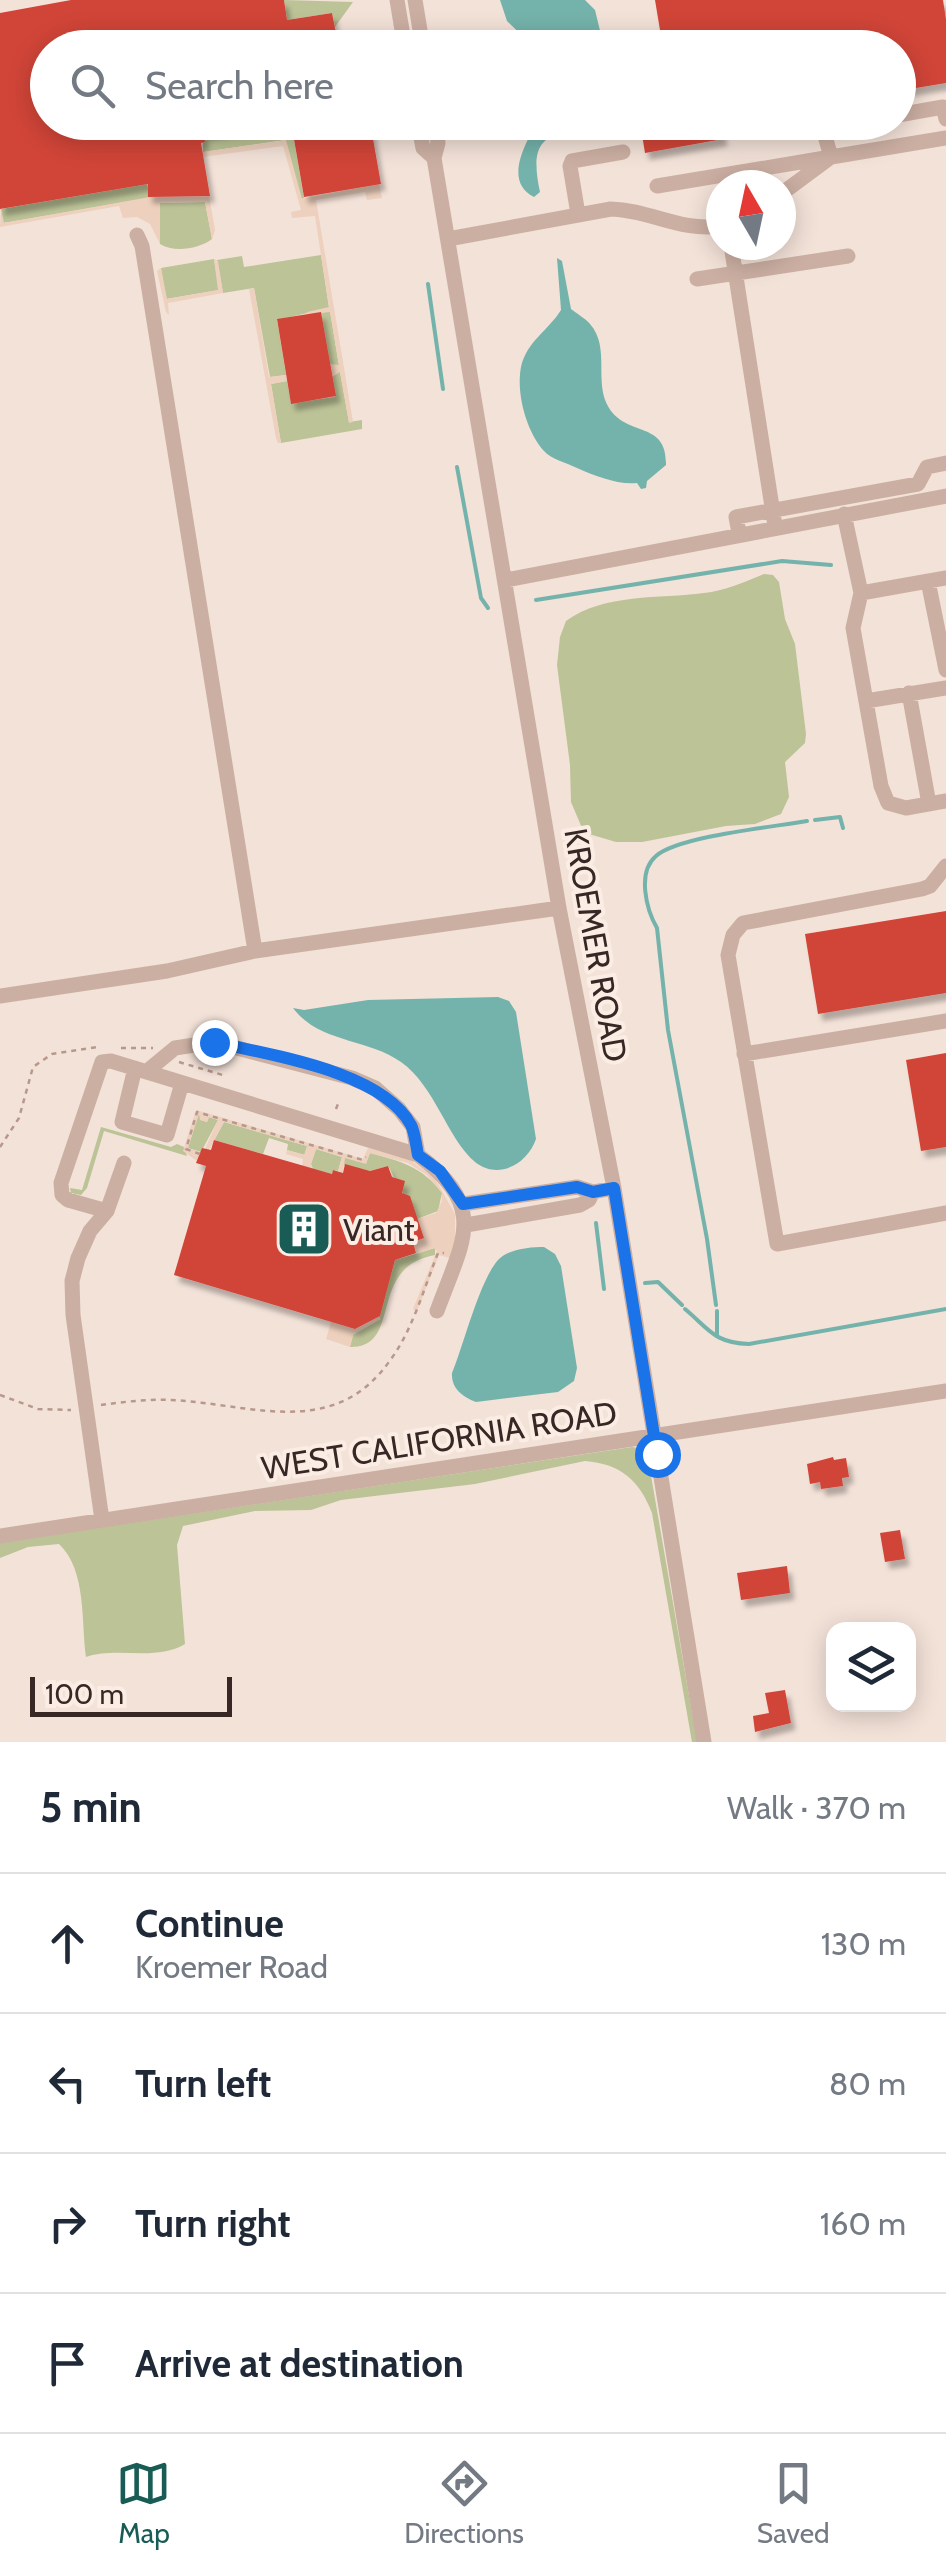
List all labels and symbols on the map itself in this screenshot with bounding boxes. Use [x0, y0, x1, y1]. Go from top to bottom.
north arrow [706, 170, 796, 260]
street label: KROEMER ROAD [556, 825, 636, 1065]
route end [192, 1020, 238, 1066]
building icon: Viant [274, 1199, 334, 1259]
place label: Viant [343, 1210, 415, 1249]
street label: WEST CALIFORNIA ROAD [259, 1393, 619, 1487]
route start [635, 1432, 681, 1478]
scale bar [30, 1672, 232, 1716]

